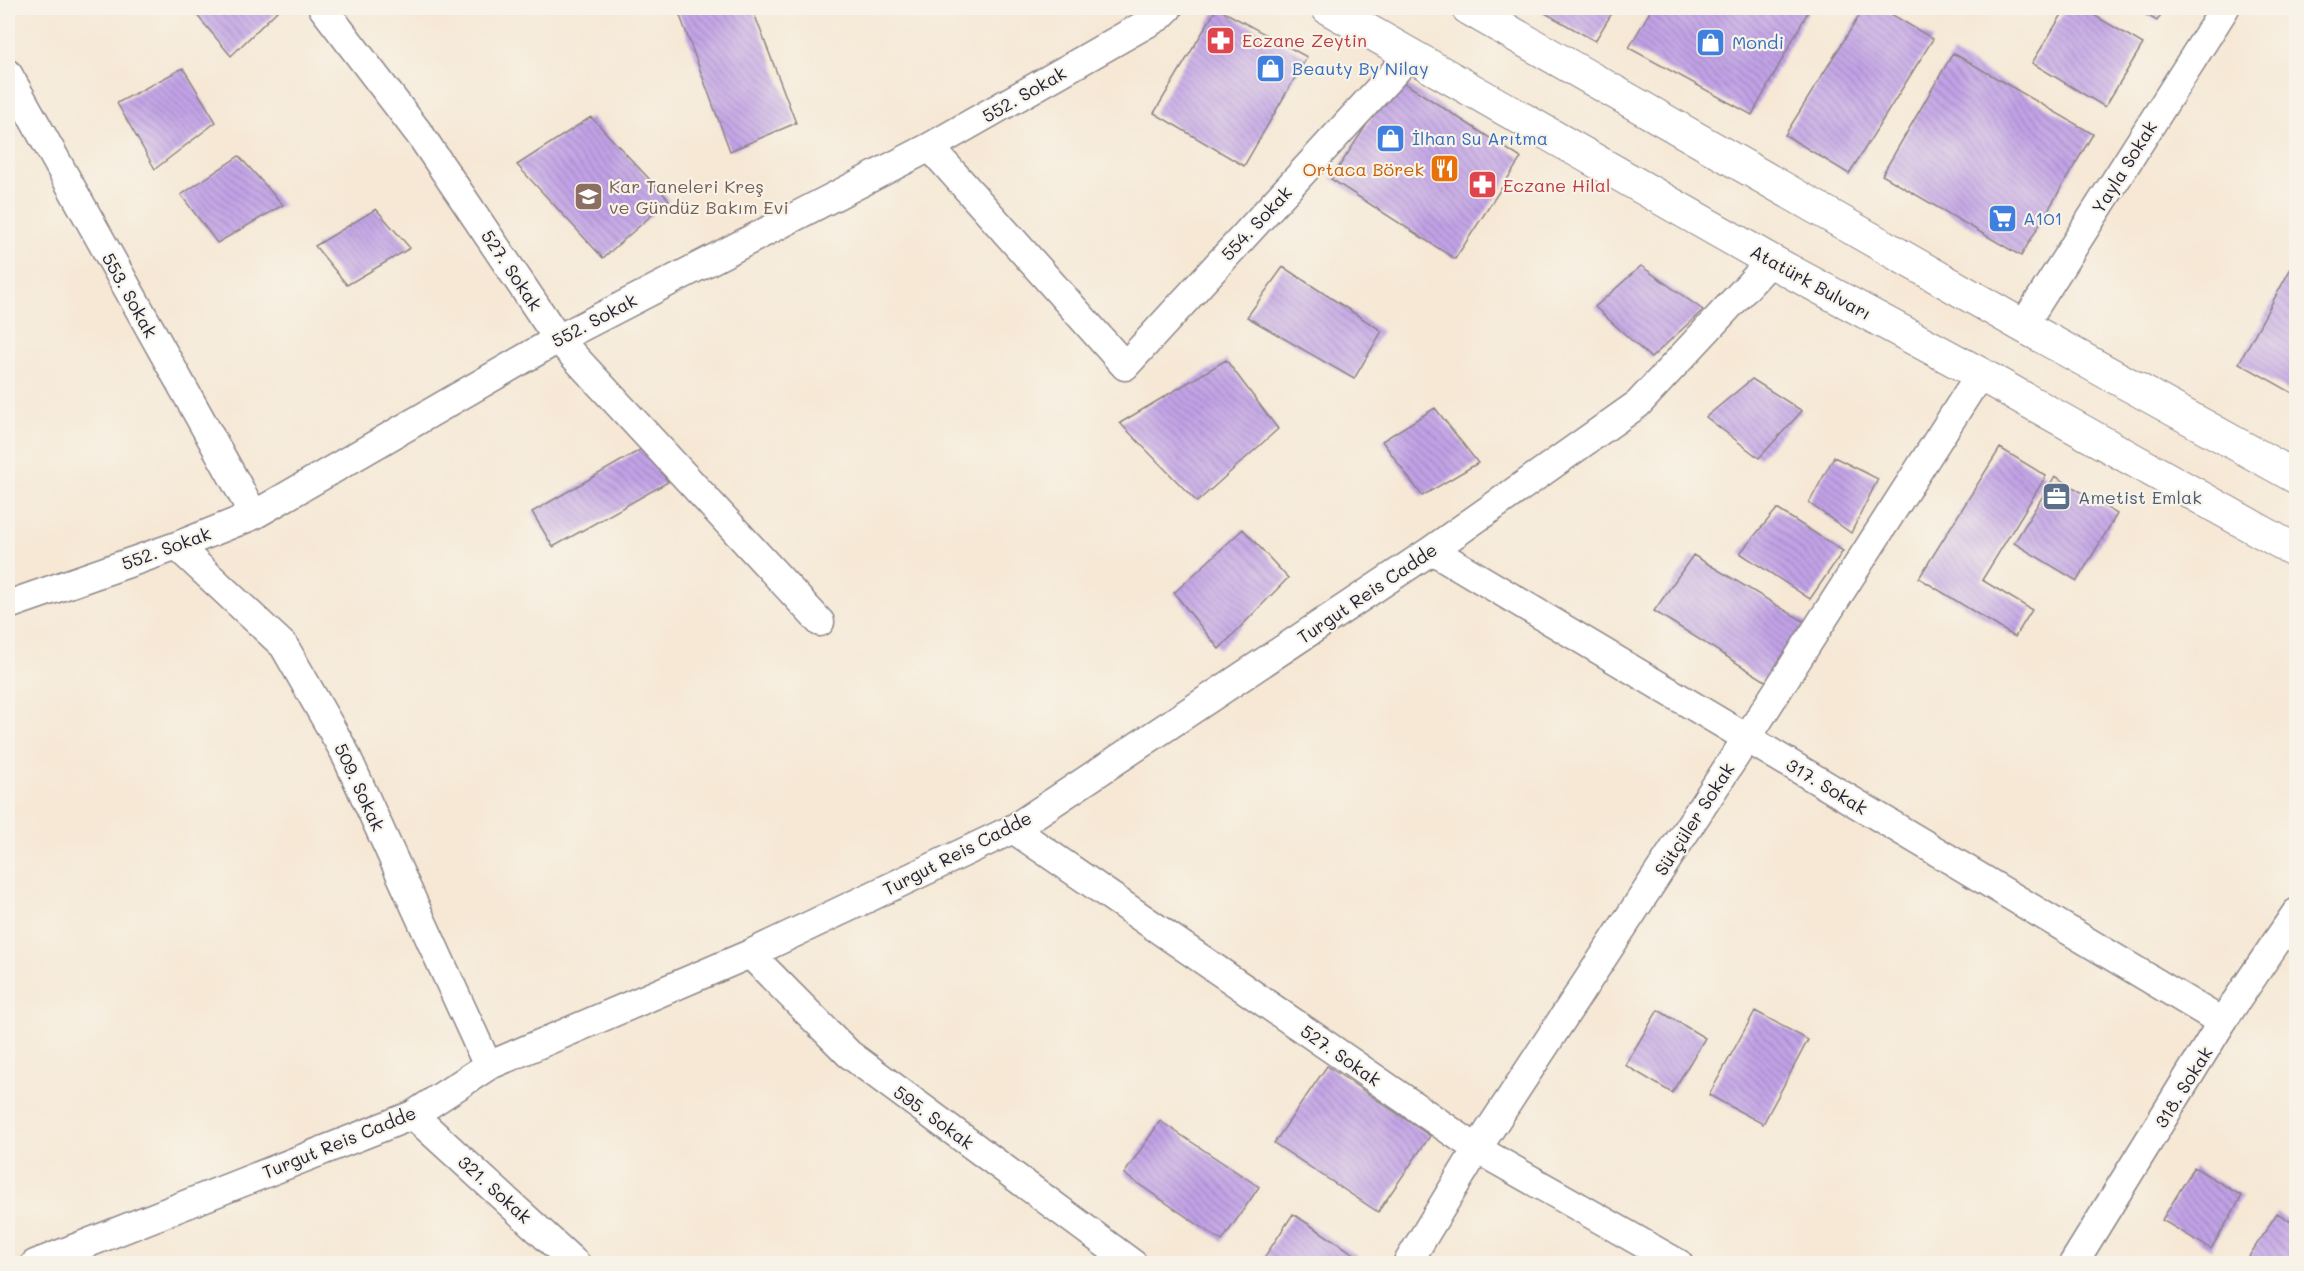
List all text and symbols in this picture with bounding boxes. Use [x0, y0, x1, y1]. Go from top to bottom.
pharmacy icon: Eczane Zeytin [1205, 24, 1237, 56]
shop icon: Mondi [1695, 26, 1727, 58]
place label: Eczane Zeytin [1242, 28, 1367, 52]
place label: Mondi [1732, 30, 1784, 54]
shop icon: Beauty By Nilay [1255, 52, 1287, 84]
place label: Beauty By Nilay [1292, 56, 1429, 80]
street label: 552. Sokak [978, 60, 1070, 128]
street label: Yayla Sokak [2086, 116, 2162, 218]
shop icon: İlhan Su Arıtma [1375, 122, 1407, 154]
place label: İlhan Su Arıtma [1412, 126, 1548, 150]
restaurant icon: Ortaca Börek [1429, 153, 1461, 185]
place label: Ortaca Börek [1302, 157, 1424, 181]
pharmacy icon: Eczane Hilal [1466, 169, 1498, 201]
place label: Eczane Hilal [1503, 173, 1611, 197]
place label: Kar Taneleri Kreş ve Gündüz Bakım Evi [609, 174, 789, 219]
school or university icon: Kar Taneleri Kreş ve Gündüz Bakım Evi [572, 180, 604, 212]
street label: 554. Sokak [1215, 181, 1297, 265]
supermarket icon: A101 [1986, 202, 2018, 234]
place label: A101 [2023, 206, 2063, 230]
street label: 527. Sokak [476, 225, 548, 315]
street label: Atatürk Bulvarı [1746, 239, 1876, 325]
street label: 553. Sokak [97, 248, 163, 342]
street label: 552. Sokak [547, 288, 641, 352]
office icon: Ametist Emlak [2041, 481, 2073, 513]
place label: Ametist Emlak [2078, 485, 2202, 509]
street label: 552. Sokak [118, 521, 214, 575]
street label: Turgut Reis Cadde [1292, 537, 1442, 649]
street label: 509. Sokak [329, 739, 391, 835]
street label: 317. Sokak [1782, 752, 1872, 820]
street label: Sütçüler Sokak [1649, 758, 1739, 880]
street label: Turgut Reis Cadde [879, 805, 1035, 901]
street label: 527. Sokak [1296, 1019, 1386, 1091]
street label: 318. Sokak [2149, 1042, 2217, 1132]
street label: 595. Sokak [889, 1080, 979, 1154]
street label: Turgut Reis Cadde [259, 1100, 419, 1184]
street label: 321. Sokak [453, 1150, 537, 1228]

